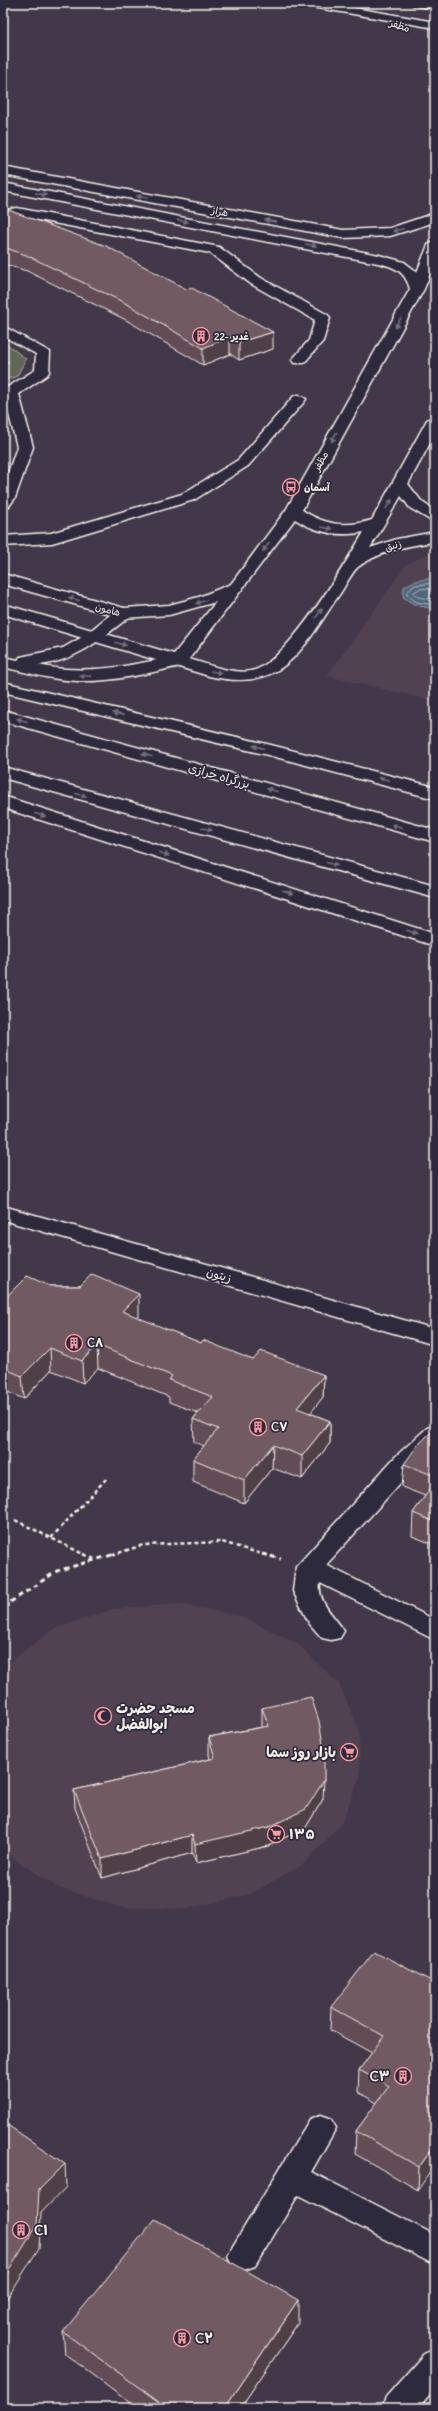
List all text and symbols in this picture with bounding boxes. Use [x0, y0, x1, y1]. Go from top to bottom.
street label: مظفر [387, 16, 412, 35]
one-way arrow [35, 192, 47, 198]
one-way arrow [136, 194, 148, 200]
street label: هراز [209, 203, 229, 219]
one-way arrow [264, 217, 276, 223]
one-way arrow [177, 218, 189, 224]
one-way arrow [392, 227, 404, 233]
one-way arrow [304, 242, 317, 248]
one-way arrow [394, 317, 401, 329]
building icon: 22- غدیر [191, 326, 211, 346]
place label: 22- غدیر [214, 330, 249, 343]
one-way arrow [331, 431, 338, 442]
street label: مظفر [309, 449, 331, 474]
bus stop icon: آسمان [281, 477, 301, 497]
place label: آسمان [304, 481, 331, 494]
one-way arrow [386, 498, 393, 510]
one-way arrow [321, 525, 334, 531]
street label: زنبق [383, 537, 403, 554]
one-way arrow [262, 542, 270, 552]
one-way arrow [68, 596, 81, 602]
one-way arrow [195, 599, 207, 605]
street label: هامون [94, 600, 122, 619]
one-way arrow [315, 608, 323, 618]
one-way arrow [115, 641, 127, 647]
one-way arrow [209, 669, 222, 675]
one-way arrow [78, 673, 91, 679]
one-way arrow [112, 710, 124, 716]
one-way arrow [16, 717, 28, 723]
one-way arrow [252, 743, 264, 749]
one-way arrow [141, 752, 153, 758]
street label: بزرگراه خرازی [186, 760, 252, 792]
one-way arrow [378, 776, 390, 782]
one-way arrow [266, 787, 279, 793]
one-way arrow [75, 792, 88, 798]
one-way arrow [34, 812, 46, 818]
one-way arrow [391, 822, 404, 828]
one-way arrow [201, 826, 213, 832]
one-way arrow [158, 851, 170, 857]
one-way arrow [326, 861, 338, 867]
one-way arrow [282, 889, 294, 895]
one-way arrow [406, 929, 418, 935]
street label: زیتون [205, 1264, 233, 1285]
building icon: C۸ [64, 1333, 84, 1353]
place label: C۸ [87, 1335, 103, 1350]
building icon: C۷ [248, 1417, 268, 1437]
place label: C۷ [271, 1419, 288, 1434]
place label: مسجد حضرت ابوالفضل [116, 1699, 195, 1734]
mosque icon: مسجد حضرت ابوالفضل [93, 1706, 113, 1726]
supermarket icon: بازار روز سما [339, 1742, 359, 1762]
place label: بازار روز سما [266, 1743, 336, 1761]
supermarket icon: ۱۳۵ [266, 1824, 286, 1844]
place label: ۱۳۵ [289, 1825, 315, 1843]
building icon: C۳ [393, 2066, 413, 2086]
place label: C۳ [370, 2067, 390, 2085]
building icon: C۱ [11, 2220, 31, 2240]
place label: C۱ [34, 2221, 48, 2239]
building icon: C۲ [172, 2328, 192, 2348]
place label: C۲ [195, 2329, 213, 2347]

